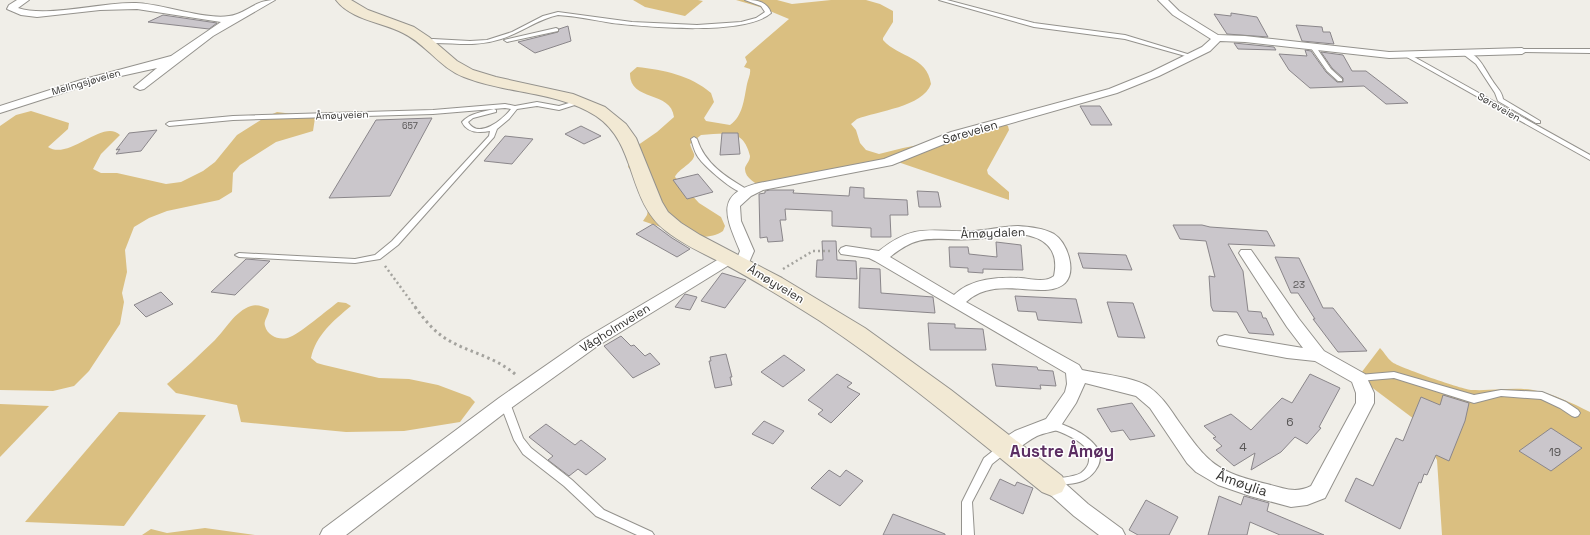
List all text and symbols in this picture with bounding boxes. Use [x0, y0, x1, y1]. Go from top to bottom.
street label: Melingsjøveien [50, 66, 122, 98]
street label: Søreveien [1475, 90, 1523, 124]
street label: Åmøyveien [315, 108, 369, 122]
street label: Søreveien [941, 116, 999, 148]
house number: 657 [402, 120, 418, 132]
street label: Åmøydalen [960, 224, 1026, 242]
street label: Åmøyveien [745, 261, 807, 307]
house number: 23 [1293, 278, 1305, 291]
street label: Vågholmveien [577, 300, 653, 356]
house number: 6 [1286, 414, 1294, 430]
district label: Austre Åmøy [1010, 439, 1114, 462]
house number: 4 [1239, 439, 1247, 455]
house number: 19 [1549, 444, 1561, 460]
street label: Åmøylia [1214, 466, 1270, 500]

